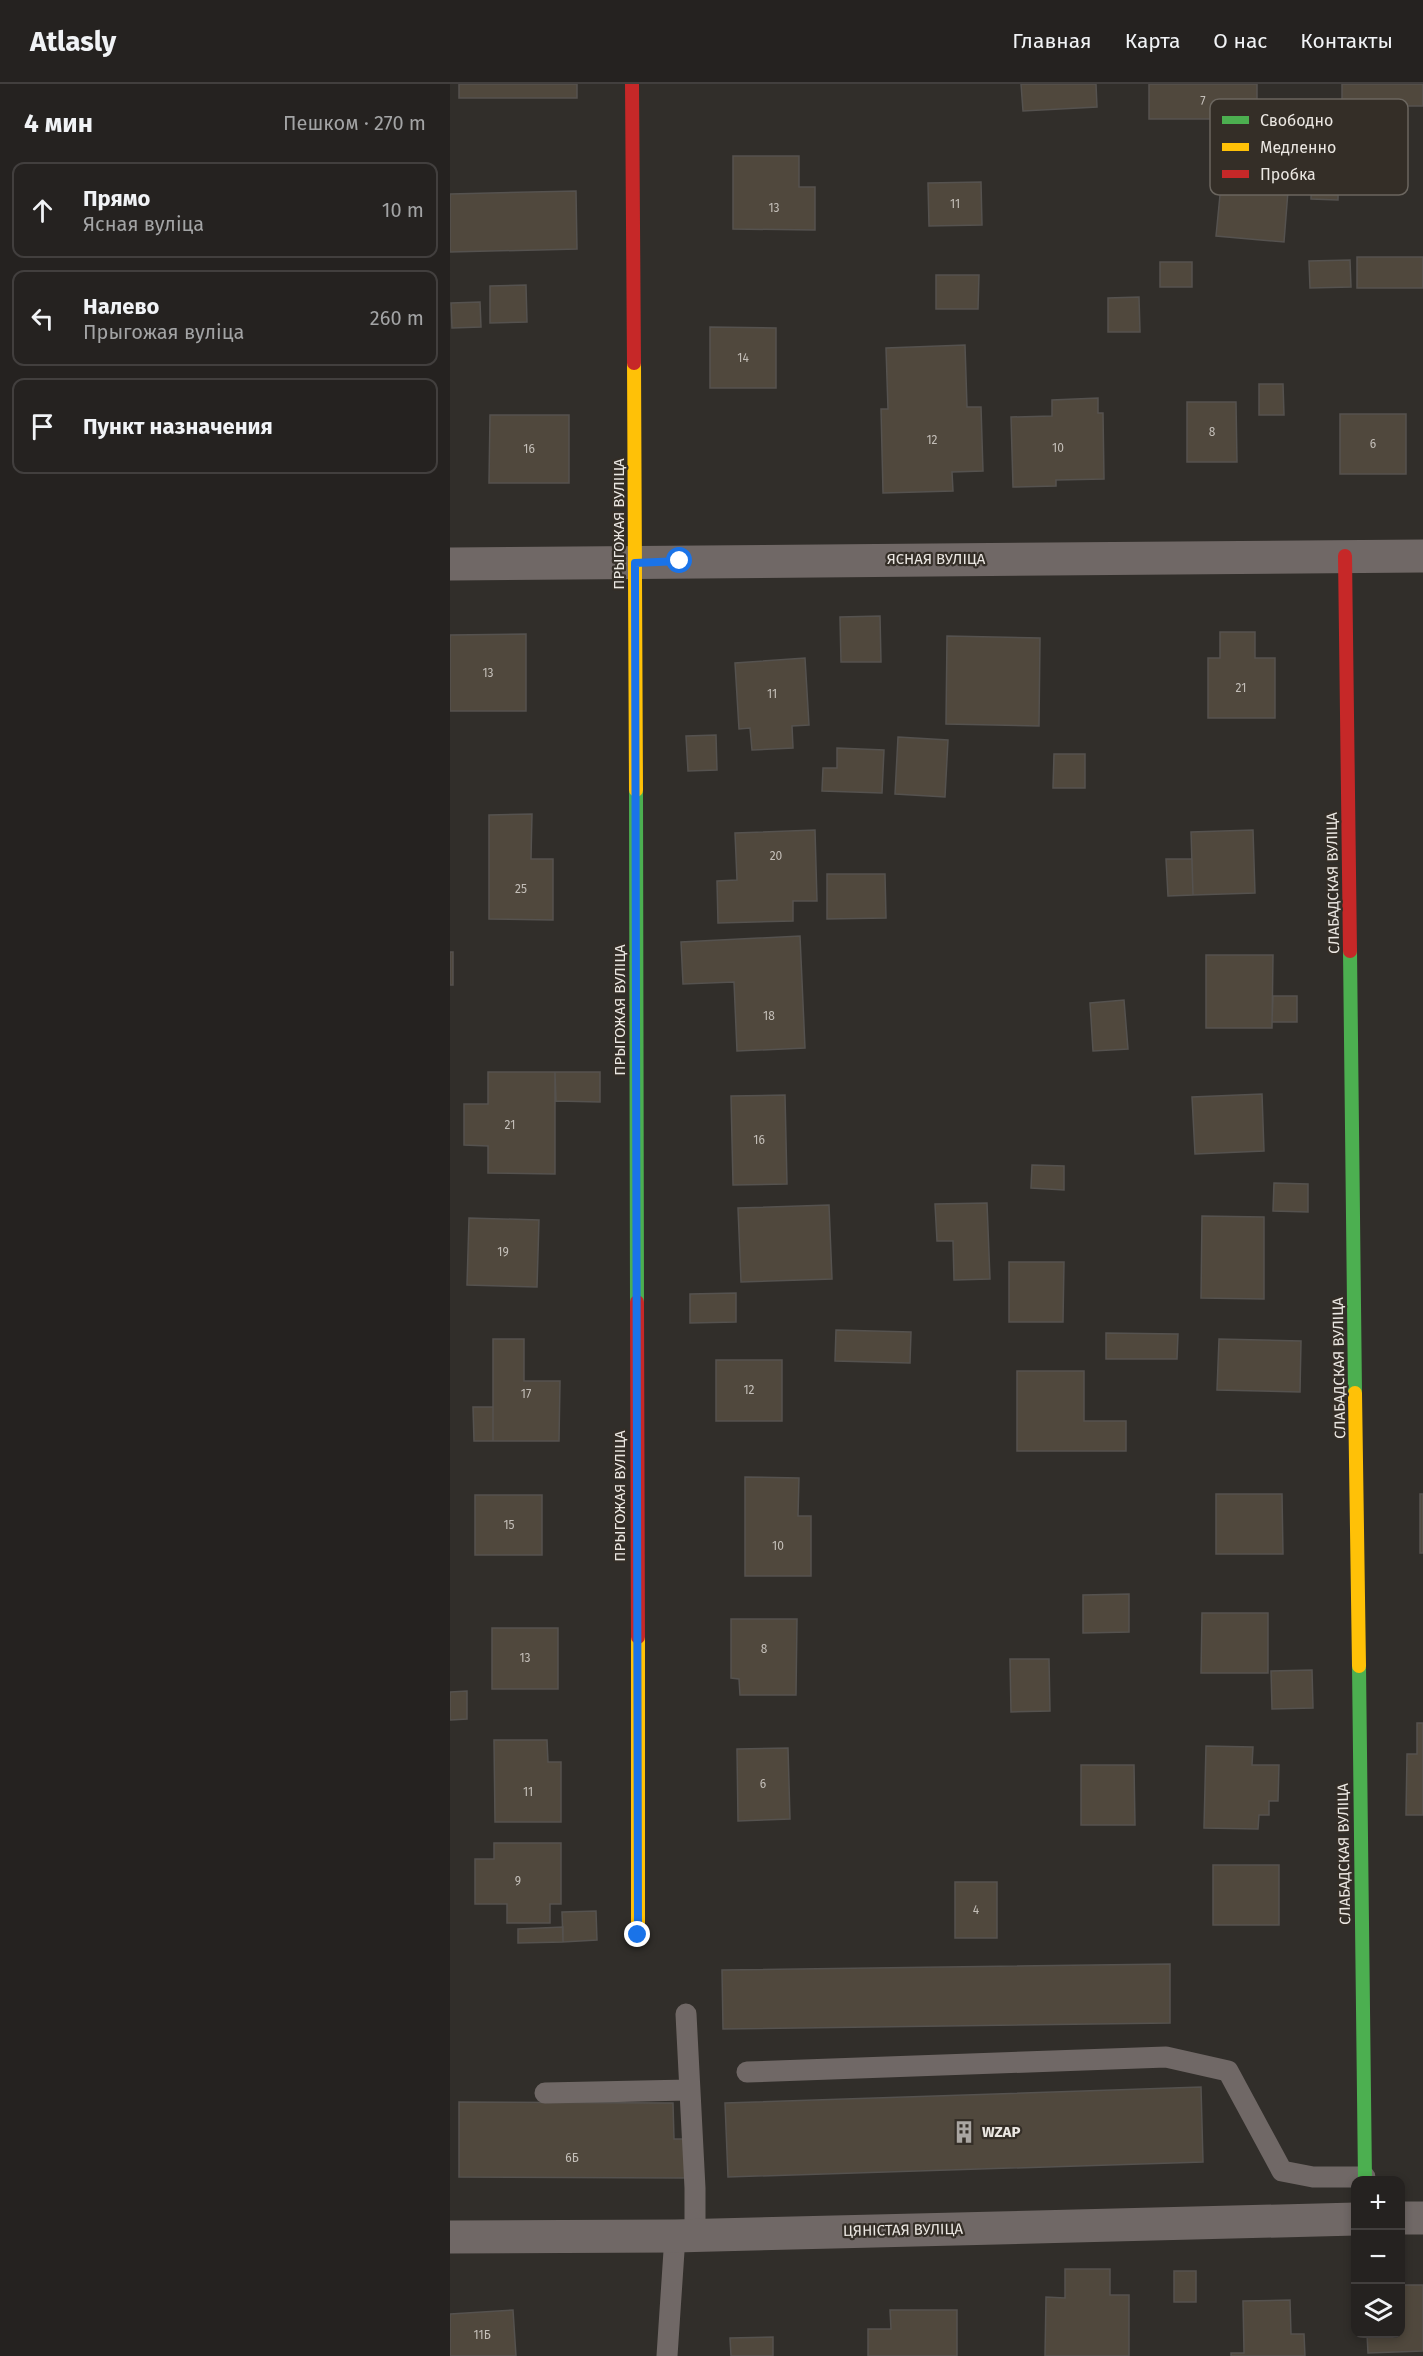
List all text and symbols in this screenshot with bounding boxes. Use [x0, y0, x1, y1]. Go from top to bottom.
text: Atlasly [30, 25, 116, 58]
text: Главная [1012, 28, 1092, 54]
text: Карта [1125, 28, 1180, 54]
text: О нас [1213, 28, 1267, 54]
text: Контакты [1300, 28, 1393, 54]
house number: 7 [1200, 94, 1206, 108]
legend [1210, 99, 1408, 195]
text: 4 мин [24, 108, 93, 139]
text: Пешком · 270 m [283, 111, 426, 135]
text: Свободно [1260, 111, 1333, 130]
text: Медленно [1260, 138, 1336, 157]
text: Пробка [1260, 165, 1316, 184]
text: Прямо [83, 185, 150, 212]
icon: ahead [26, 194, 59, 227]
house number: 11 [950, 197, 960, 211]
text: 10 m [382, 198, 424, 222]
house number: 13 [768, 201, 780, 215]
text: Ясная вуліца [83, 212, 204, 236]
text: Налево [83, 293, 159, 320]
icon: left [26, 302, 59, 335]
text: 260 m [370, 306, 424, 330]
text: Прыгожая вуліца [83, 320, 244, 344]
house number: 14 [737, 351, 749, 365]
icon: arrive [26, 410, 59, 443]
text: Пункт назначения [83, 413, 273, 440]
house number: 8 [1209, 425, 1216, 439]
house number: 12 [926, 433, 938, 447]
house number: 6 [1370, 437, 1376, 451]
house number: 10 [1052, 441, 1064, 455]
house number: 16 [523, 442, 535, 456]
street label: ПРЫГОЖАЯ ВУЛІЦА [610, 458, 628, 590]
route start [666, 547, 692, 573]
street label: ЯСНАЯ ВУЛІЦА [887, 550, 986, 568]
house number: 13 [482, 666, 494, 680]
house number: 21 [1236, 681, 1246, 695]
house number: 11 [767, 687, 777, 701]
street label: СЛАБАДСКАЯ ВУЛІЦА [1323, 812, 1343, 954]
house number: 20 [770, 849, 783, 863]
house number: 25 [515, 882, 527, 896]
street label: ПРЫГОЖАЯ ВУЛІЦА [611, 944, 629, 1076]
house number: 18 [763, 1009, 775, 1023]
house number: 21 [505, 1118, 515, 1132]
house number: 16 [753, 1133, 765, 1147]
house number: 19 [497, 1245, 509, 1259]
street label: СЛАБАДСКАЯ ВУЛІЦА [1329, 1297, 1349, 1439]
house number: 12 [743, 1383, 755, 1397]
house number: 17 [521, 1387, 531, 1401]
street label: ПРЫГОЖАЯ ВУЛІЦА [611, 1430, 629, 1562]
house number: 15 [503, 1518, 515, 1532]
house number: 10 [772, 1539, 784, 1553]
house number: 8 [761, 1642, 768, 1656]
house number: 13 [519, 1651, 531, 1665]
house number: 6 [760, 1777, 766, 1791]
street label: СЛАБАДСКАЯ ВУЛІЦА [1334, 1783, 1354, 1925]
house number: 11 [523, 1785, 533, 1799]
house number: 9 [515, 1874, 521, 1888]
house number: 4 [973, 1903, 980, 1917]
route end [624, 1921, 650, 1947]
building icon: WZAP [951, 2119, 977, 2145]
place label: WZAP [982, 2123, 1020, 2141]
house number: 6Б [565, 2151, 579, 2165]
map controls [1351, 2176, 1405, 2338]
button: + [1351, 2176, 1405, 2230]
street label: ЦЯНІСТАЯ ВУЛІЦА [843, 2220, 964, 2240]
button: − [1351, 2230, 1405, 2284]
button: layers [1351, 2284, 1405, 2338]
house number: 11Б [473, 2328, 491, 2342]

